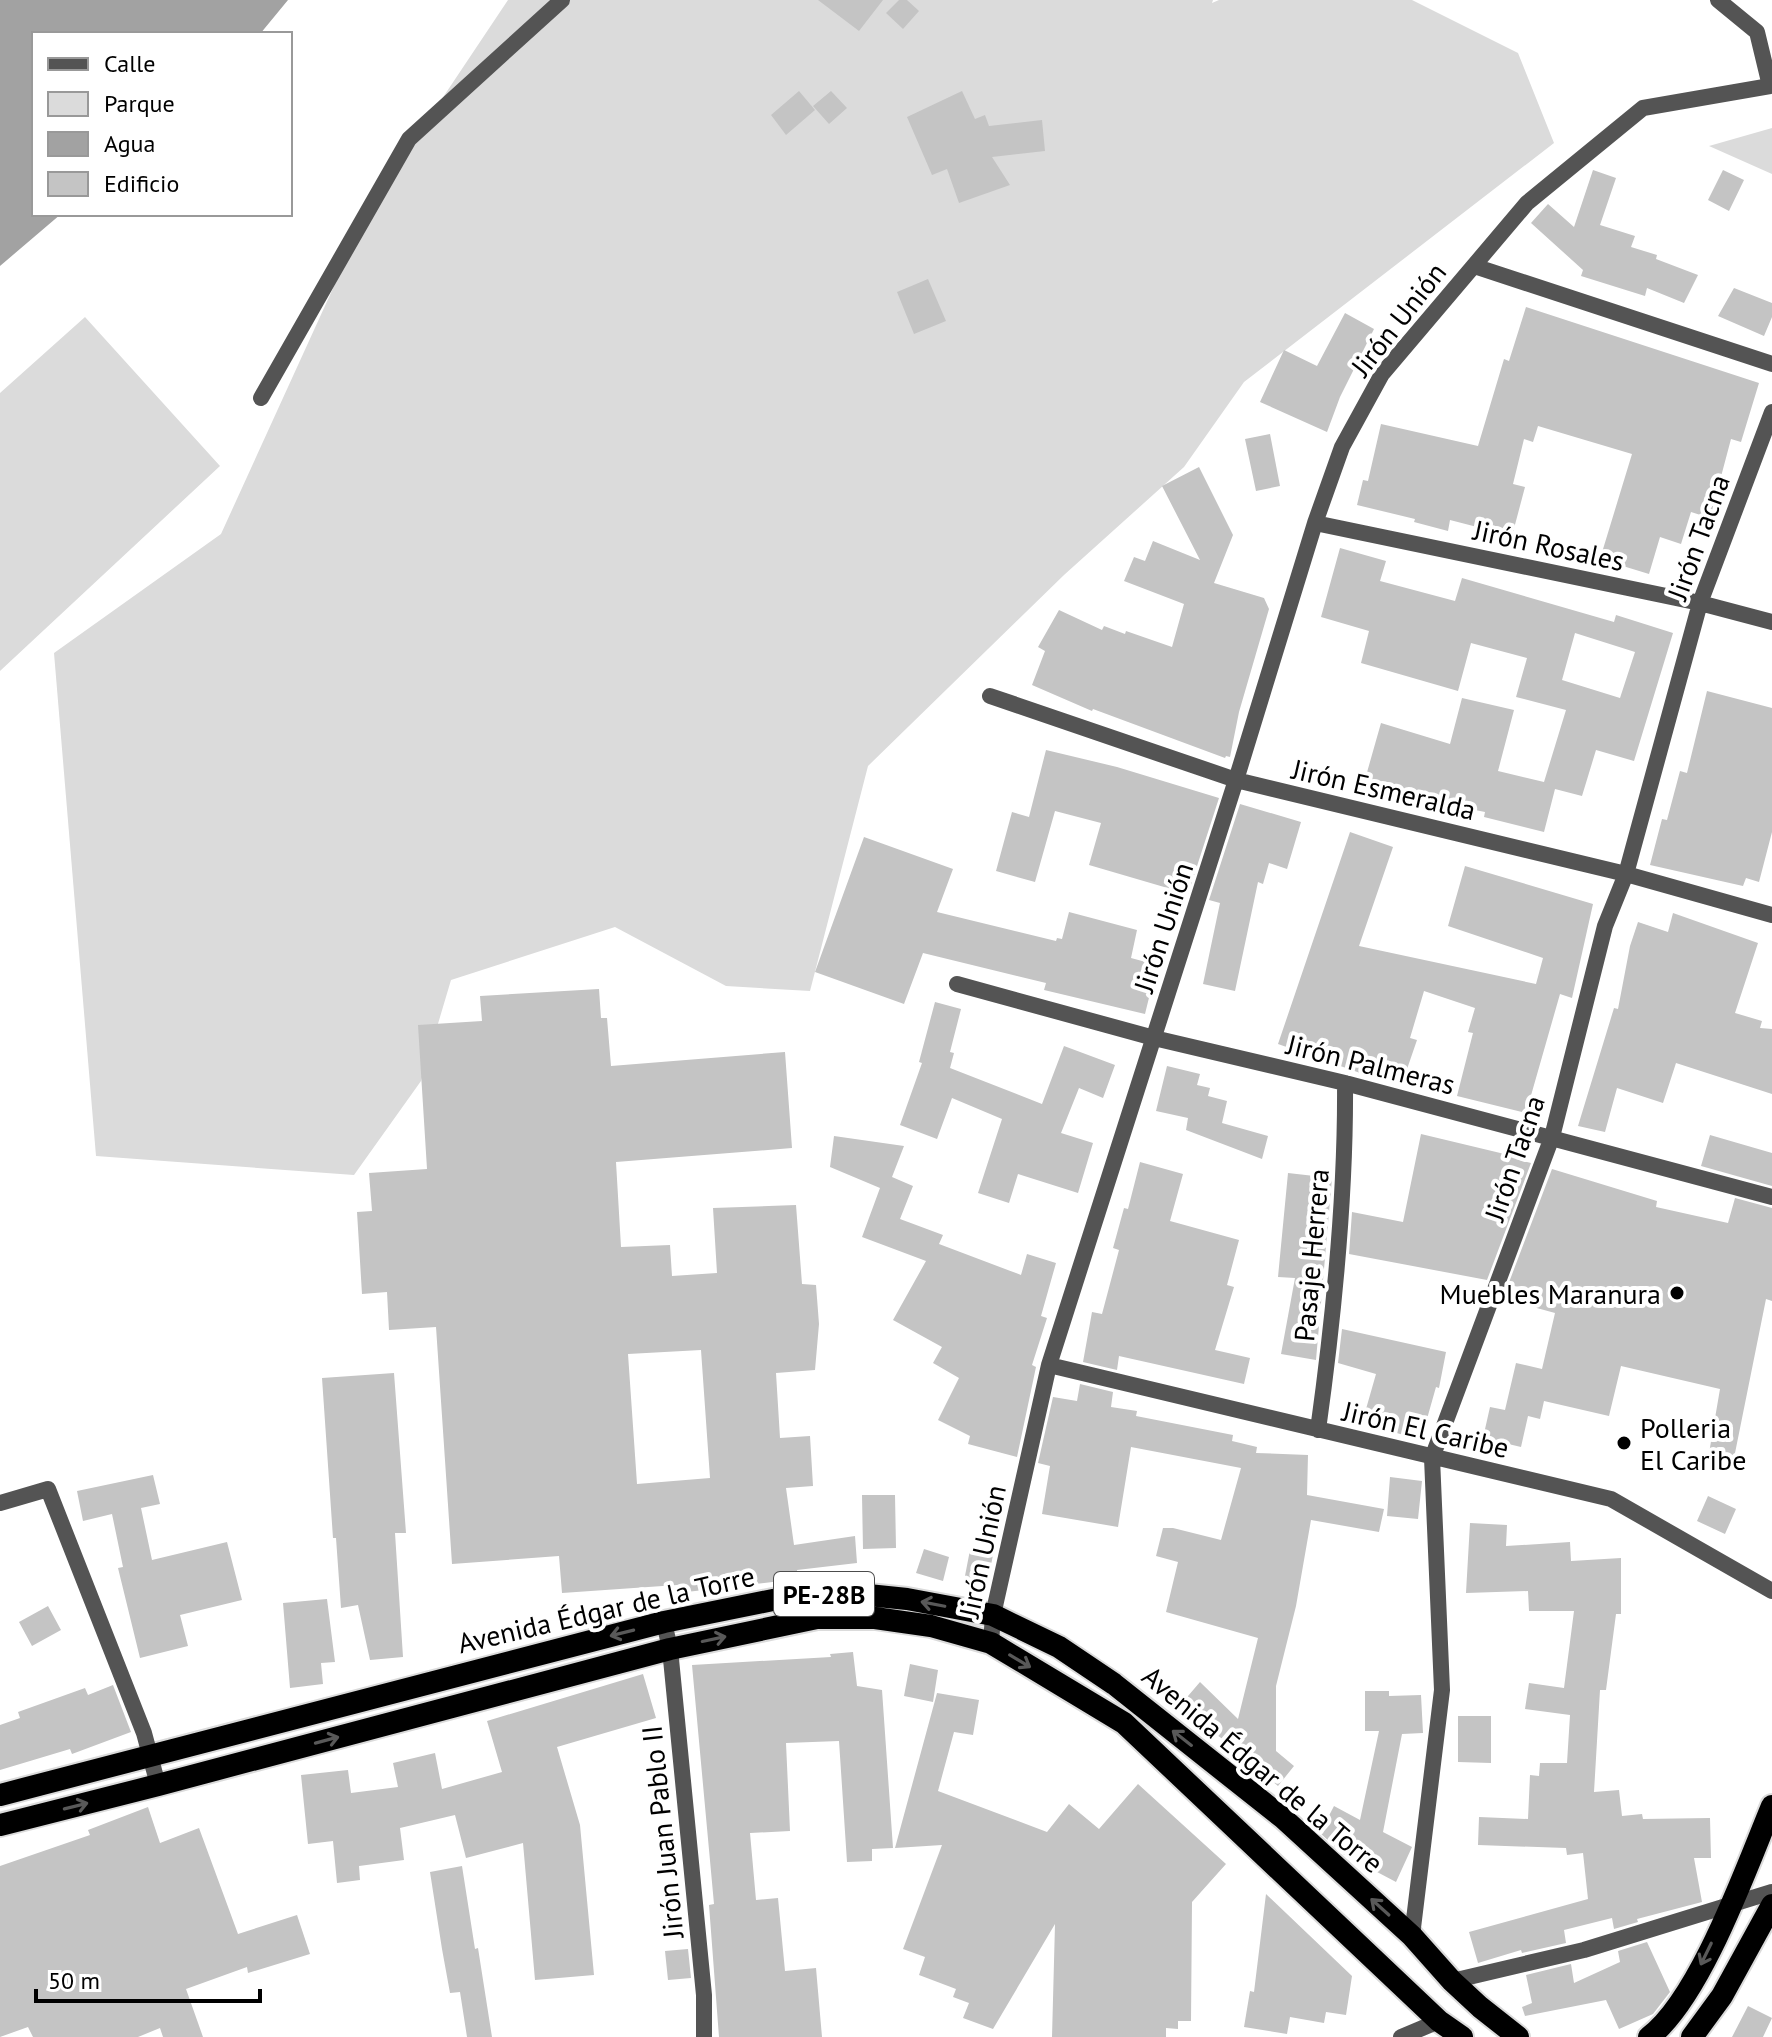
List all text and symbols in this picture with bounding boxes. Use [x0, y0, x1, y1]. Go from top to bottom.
legend [32, 32, 292, 216]
text: Calle [104, 48, 155, 79]
text: Parque [104, 88, 175, 119]
text: Agua [104, 128, 155, 159]
text: Edificio [104, 168, 179, 199]
street label: Jirón Unión [1341, 255, 1454, 384]
street label: Jirón Tacna [1658, 469, 1738, 606]
street label: Jirón Rosales [1469, 511, 1628, 579]
street label: Jirón Esmeralda [1288, 750, 1479, 828]
street label: Jirón Unión [1124, 857, 1201, 998]
street label: Jirón Palmeras [1282, 1025, 1459, 1103]
street label: Jirón Tacna [1475, 1090, 1553, 1227]
street label: Pasaje Herrera [1285, 1167, 1337, 1343]
place label: Muebles Maranura [1439, 1275, 1661, 1312]
marker: Muebles Maranura [1668, 1284, 1686, 1302]
street label: Jirón El Caribe [1338, 1392, 1513, 1466]
place label: Polleria El Caribe [1640, 1409, 1746, 1478]
marker: Polleria El Caribe [1615, 1434, 1633, 1452]
street label: Jirón Unión [950, 1481, 1014, 1622]
street label: Avenida Édgar de la Torre [454, 1557, 758, 1661]
road number: PE-28B [774, 1572, 874, 1616]
one-way arrow [921, 1595, 946, 1610]
one-way arrow [609, 1626, 635, 1641]
one-way arrow [701, 1631, 727, 1646]
one-way arrow [1008, 1653, 1031, 1669]
street label: Avenida Édgar de la Torre [1135, 1657, 1391, 1881]
street label: Jirón Juan Pablo II [632, 1724, 692, 1941]
one-way arrow [1172, 1730, 1193, 1747]
one-way arrow [314, 1732, 340, 1747]
one-way arrow [62, 1797, 88, 1812]
one-way arrow [1371, 1898, 1391, 1916]
one-way arrow [1698, 1942, 1714, 1966]
scale bar [36, 1953, 260, 2003]
text: 50 m [48, 1965, 100, 1996]

